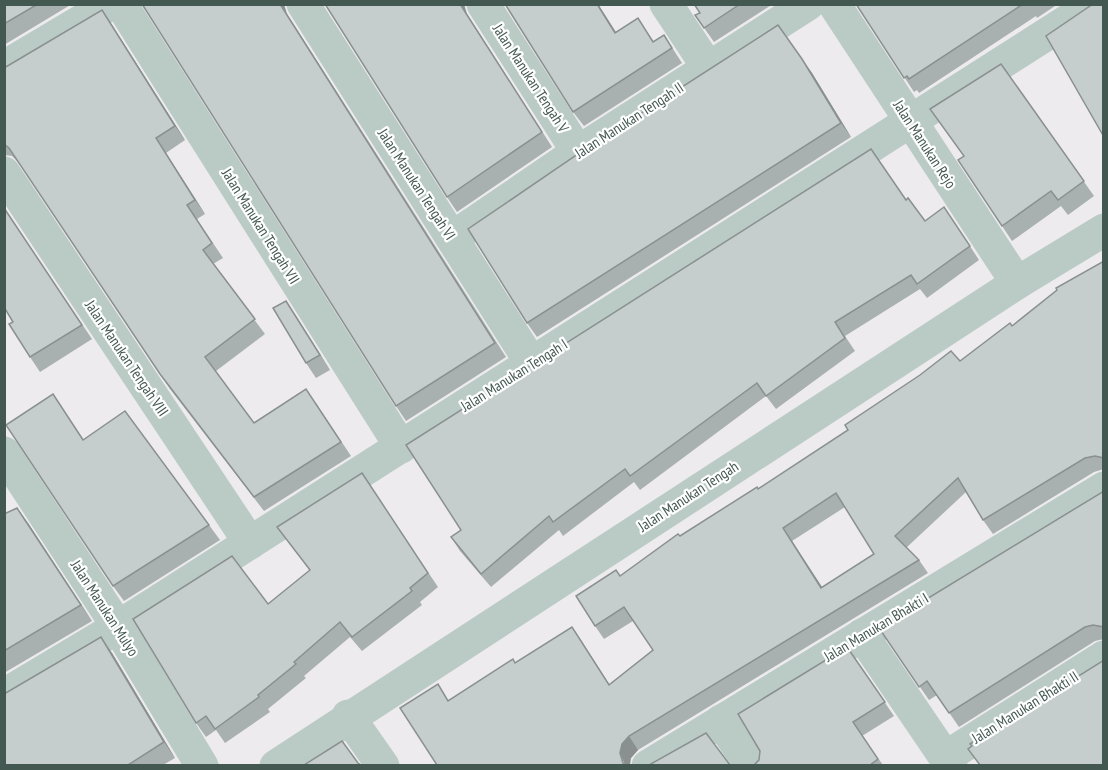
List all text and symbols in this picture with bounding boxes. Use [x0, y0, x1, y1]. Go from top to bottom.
street label: Jalan Manukan Tengah V [488, 19, 573, 136]
street label: Jalan Manukan Tengah II [570, 78, 687, 163]
street label: Jalan Manukan Rejo [889, 95, 961, 192]
street label: Jalan Manukan Tengah VI [373, 124, 460, 243]
street label: Jalan Manukan Tengah VII [217, 164, 304, 287]
street label: Jalan Manukan Tengah VIII [81, 295, 173, 420]
street label: Jalan Manukan Tengah I [456, 335, 571, 416]
street label: Jalan Manukan Tengah [633, 457, 742, 536]
street label: Jalan Manukan Mulyo [66, 556, 143, 660]
street label: Jalan Manukan Bhakti I [819, 588, 932, 666]
street label: Jalan Manukan Bhakti II [967, 667, 1082, 748]

